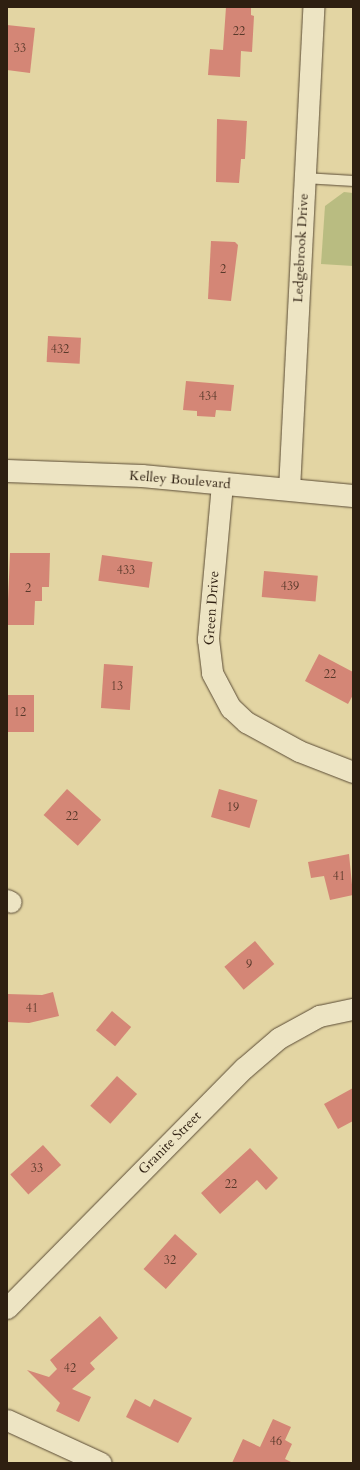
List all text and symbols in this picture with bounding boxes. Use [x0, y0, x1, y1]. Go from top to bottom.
house number: 22 [233, 25, 245, 39]
house number: 33 [14, 42, 26, 56]
street label: Ledgebrook Drive [290, 193, 312, 303]
house number: 2 [220, 263, 226, 277]
house number: 432 [51, 343, 69, 357]
house number: 434 [199, 390, 217, 404]
street label: Kelley Boulevard [129, 467, 231, 493]
house number: 433 [117, 564, 135, 578]
street label: Green Drive [201, 570, 223, 646]
house number: 439 [281, 580, 299, 594]
house number: 2 [25, 582, 31, 596]
house number: 22 [324, 668, 336, 682]
house number: 13 [111, 680, 123, 694]
house number: 12 [14, 706, 26, 720]
house number: 19 [227, 801, 239, 815]
house number: 22 [66, 810, 78, 824]
house number: 41 [333, 870, 345, 884]
house number: 9 [246, 958, 252, 972]
house number: 41 [26, 1002, 38, 1016]
street label: Granite Street [135, 1108, 205, 1178]
house number: 33 [31, 1162, 43, 1176]
house number: 22 [225, 1178, 237, 1192]
house number: 32 [164, 1254, 176, 1268]
house number: 42 [64, 1362, 76, 1376]
house number: 46 [270, 1435, 282, 1449]

